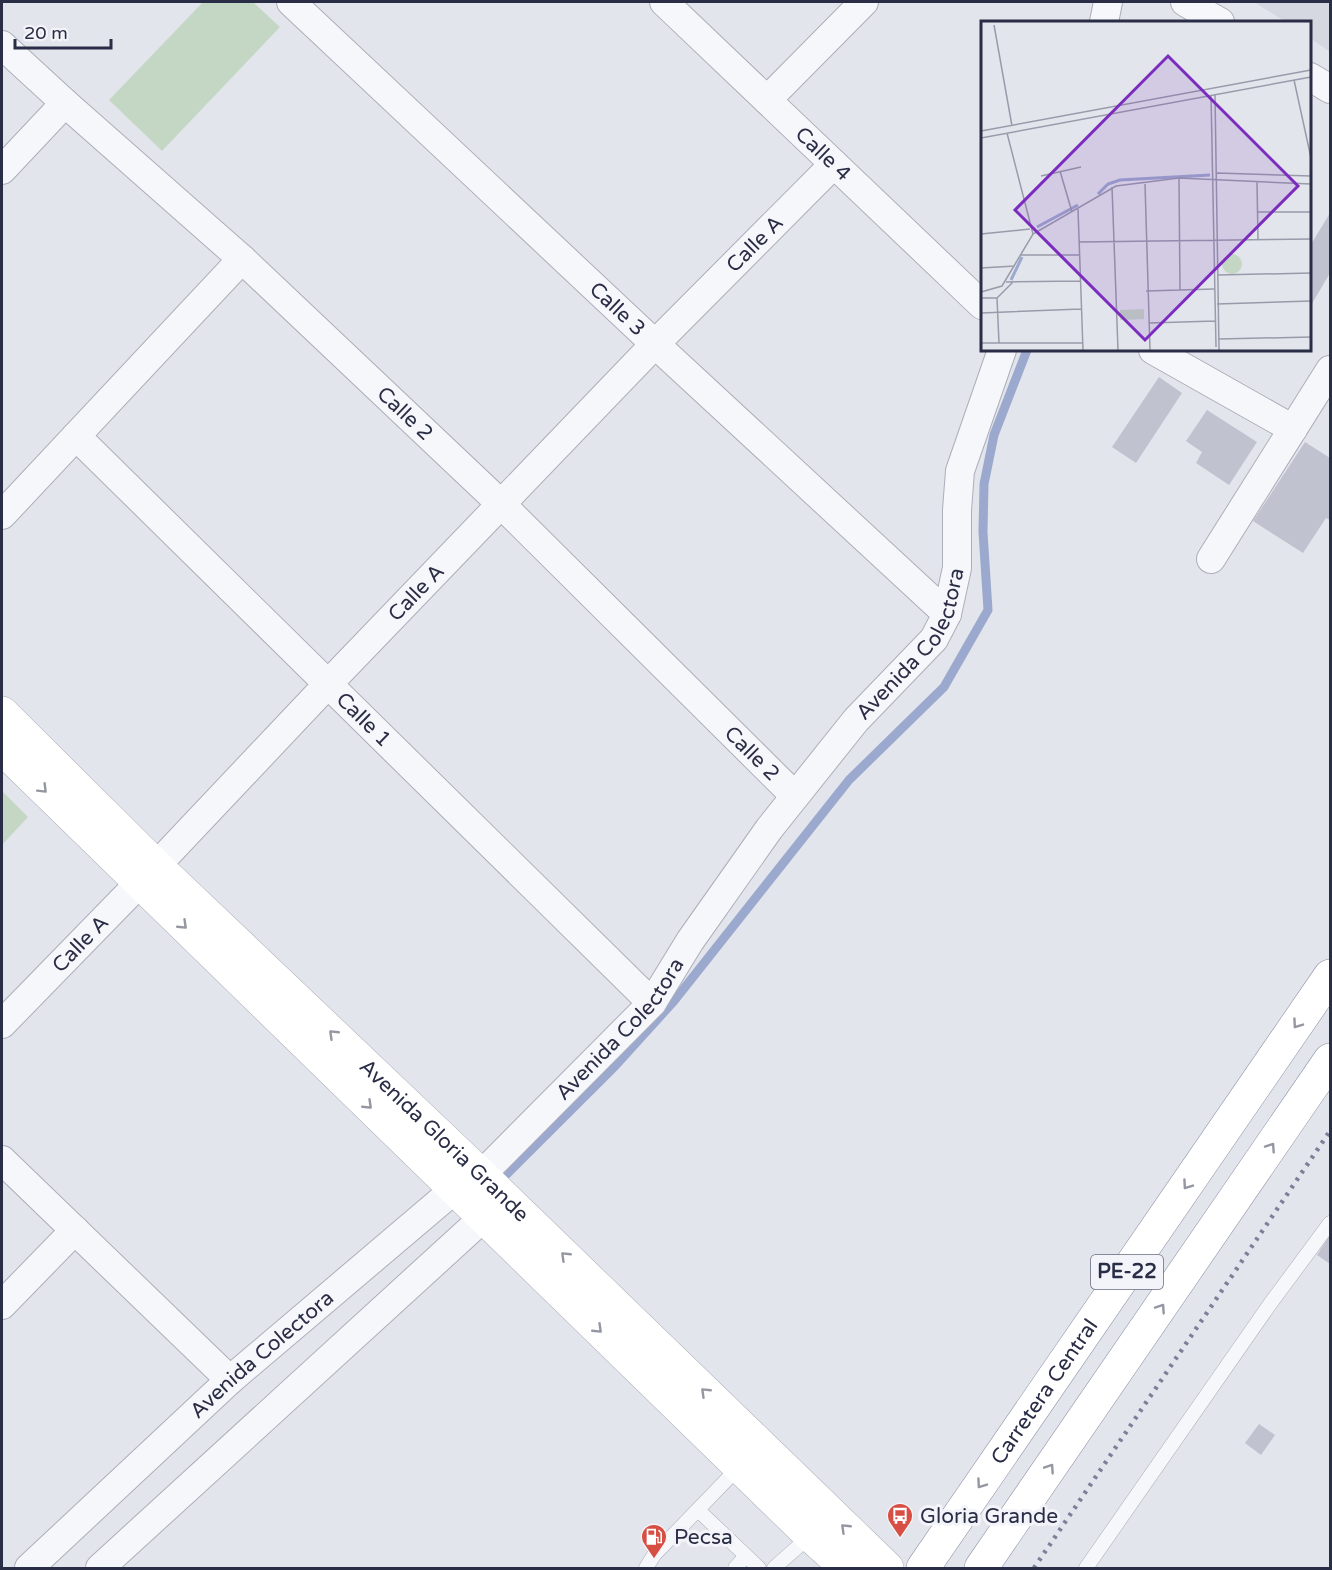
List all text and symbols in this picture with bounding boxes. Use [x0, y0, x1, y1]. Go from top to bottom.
scale bar [15, 12, 111, 50]
inset map [981, 21, 1311, 351]
text: 20 m [24, 22, 68, 44]
street label: Calle 4 [790, 121, 856, 186]
street label: Calle A [721, 210, 788, 277]
street label: Calle 3 [584, 277, 651, 341]
street label: Calle 2 [372, 381, 438, 445]
street label: Calle A [383, 559, 449, 626]
street label: Avenida Colectora [851, 566, 969, 725]
street label: Calle 1 [331, 687, 397, 752]
street label: Calle 2 [719, 721, 785, 786]
one-way arrow [37, 782, 47, 793]
street label: Calle A [47, 910, 114, 978]
one-way arrow [175, 918, 186, 929]
street label: Avenida Colectora [550, 953, 689, 1105]
one-way arrow [1293, 1018, 1304, 1029]
one-way arrow [329, 1030, 340, 1041]
street label: Avenida Gloria Grande [354, 1054, 534, 1227]
one-way arrow [361, 1098, 372, 1109]
one-way arrow [1264, 1142, 1275, 1153]
one-way arrow [1183, 1178, 1194, 1189]
one-way arrow [561, 1252, 571, 1263]
road number: PE-22 [1091, 1255, 1163, 1289]
street label: Avenida Colectora [185, 1285, 339, 1424]
one-way arrow [1154, 1303, 1165, 1314]
street label: Carretera Central [985, 1314, 1103, 1469]
one-way arrow [591, 1321, 602, 1332]
one-way arrow [701, 1388, 711, 1399]
one-way arrow [1043, 1464, 1054, 1475]
one-way arrow [977, 1477, 988, 1488]
bus stop icon: Gloria Grande [885, 1501, 915, 1539]
place label: Gloria Grande [920, 1504, 1058, 1529]
fuel station icon: Pecsa [639, 1522, 669, 1560]
one-way arrow [841, 1524, 852, 1535]
place label: Pecsa [674, 1525, 733, 1550]

